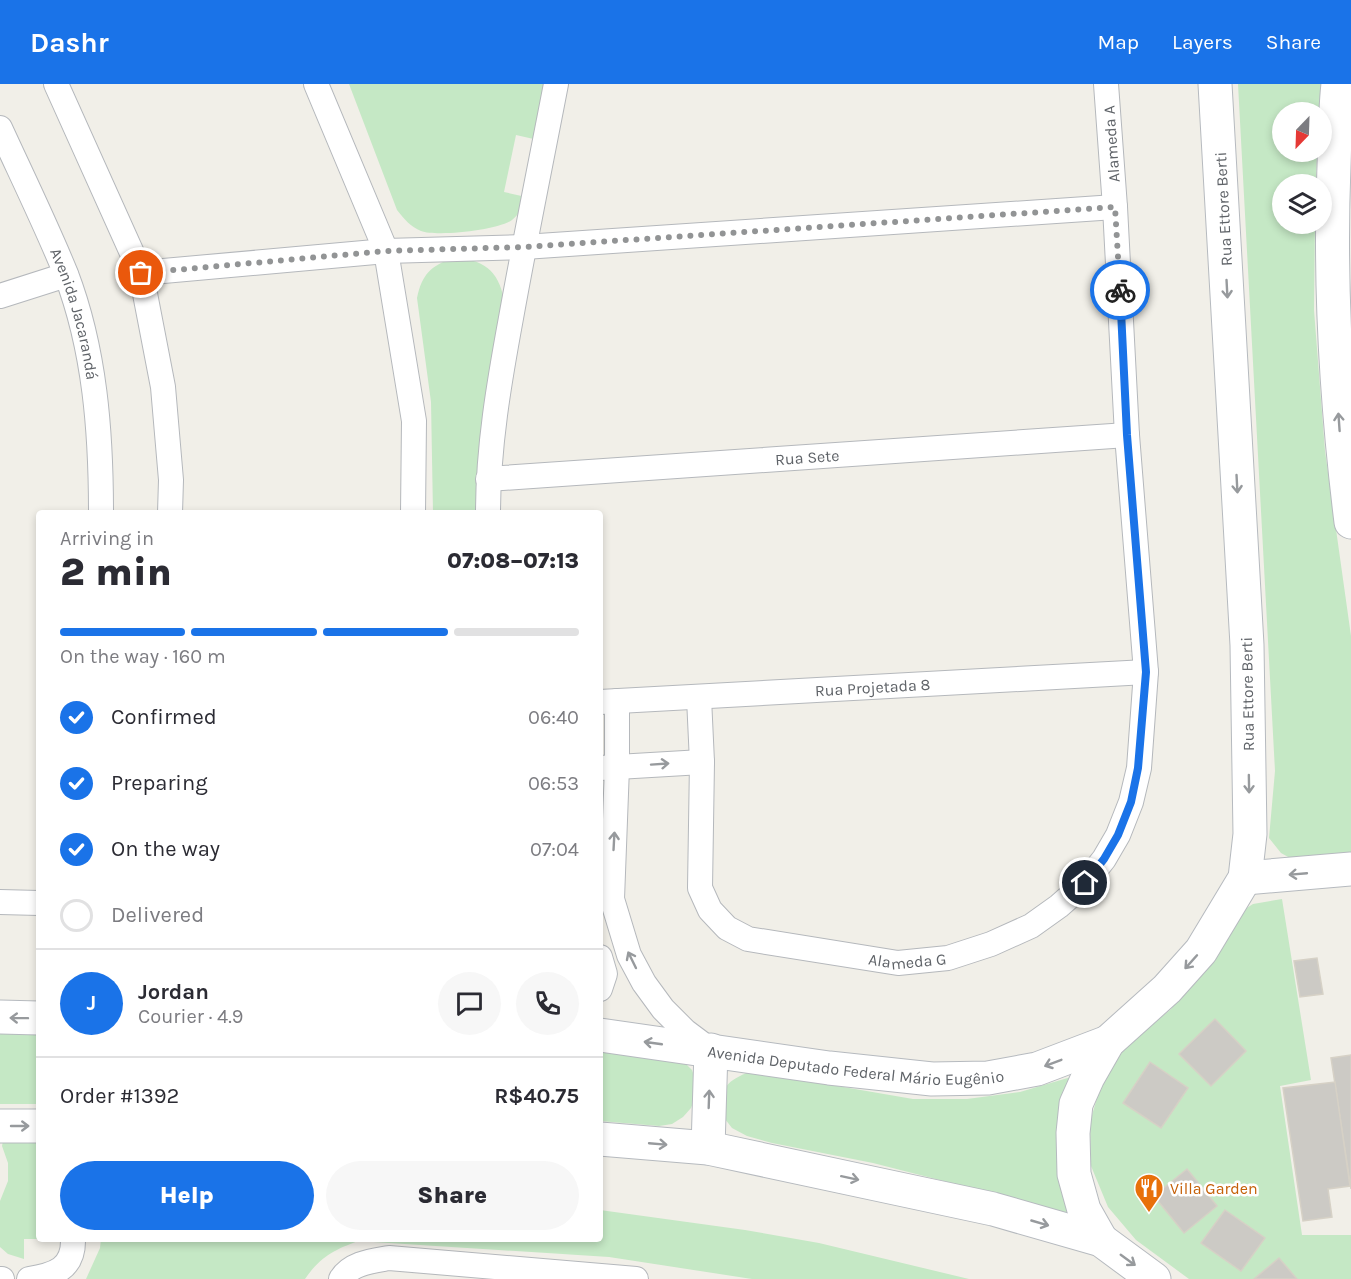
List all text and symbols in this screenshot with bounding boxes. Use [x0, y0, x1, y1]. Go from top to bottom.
text: Dashr [30, 26, 109, 59]
text: Map [1097, 30, 1139, 54]
text: Layers [1172, 30, 1233, 54]
text: Share [1266, 30, 1321, 54]
north arrow [1272, 102, 1332, 162]
map controls [1272, 102, 1332, 234]
street label: Alameda A [1099, 105, 1124, 183]
street label: Rua Ettore Berti [1211, 151, 1236, 267]
button: layers [1272, 174, 1332, 234]
street label: Avenida Jacarandá [46, 245, 102, 381]
pin [115, 247, 166, 298]
icon: bag [124, 256, 157, 289]
courier [1090, 260, 1150, 320]
icon: bike [1104, 274, 1137, 307]
one-way arrow [1222, 279, 1233, 299]
one-way arrow [1334, 412, 1345, 432]
street label: Rua Sete [775, 446, 840, 469]
one-way arrow [1231, 473, 1242, 493]
text: Arriving in [60, 527, 154, 550]
text: 07:08–07:13 [447, 548, 579, 574]
text: 2 min [60, 549, 172, 595]
street label: Rua Ettore Berti [1237, 637, 1258, 751]
text: On the way · 160 m [60, 645, 226, 668]
street label: Rua Projetada 8 [814, 675, 931, 700]
icon: check [60, 701, 93, 734]
text: Confirmed [111, 704, 217, 730]
text: 06:40 [528, 706, 579, 729]
one-way arrow [649, 759, 669, 770]
icon: check [60, 767, 93, 800]
text: Preparing [111, 770, 208, 796]
text: 06:53 [528, 772, 579, 795]
one-way arrow [1243, 773, 1255, 793]
one-way arrow [609, 831, 620, 851]
icon: check [60, 833, 93, 866]
text: On the way [111, 836, 220, 862]
text: 07:04 [530, 838, 579, 861]
pin [1059, 857, 1110, 908]
icon: home [1068, 866, 1101, 899]
one-way arrow [1288, 869, 1308, 880]
text: Delivered [111, 902, 204, 928]
street label: Alameda G [867, 949, 947, 974]
one-way arrow [626, 951, 638, 969]
one-way arrow [1184, 955, 1198, 970]
button: chat [438, 972, 501, 1035]
button: phone [516, 972, 579, 1035]
text: Jordan [138, 979, 209, 1005]
text: J [87, 990, 96, 1016]
text: Courier · 4.9 [138, 1005, 243, 1028]
one-way arrow [10, 1012, 30, 1024]
one-way arrow [643, 1037, 663, 1048]
street label: Avenida Deputado Federal Mário Eugênio [707, 1042, 1005, 1089]
one-way arrow [1044, 1058, 1063, 1069]
text: Order #1392 [60, 1083, 179, 1109]
text: R$40.75 [494, 1083, 579, 1109]
one-way arrow [704, 1090, 715, 1110]
one-way arrow [9, 1120, 29, 1132]
one-way arrow [648, 1139, 668, 1150]
button: Help [60, 1161, 314, 1230]
button: Share [326, 1161, 579, 1230]
one-way arrow [840, 1172, 859, 1184]
restaurant icon: Villa Garden [1133, 1172, 1165, 1214]
place label: Villa Garden [1170, 1179, 1258, 1198]
one-way arrow [1030, 1217, 1049, 1229]
one-way arrow [1119, 1254, 1135, 1266]

